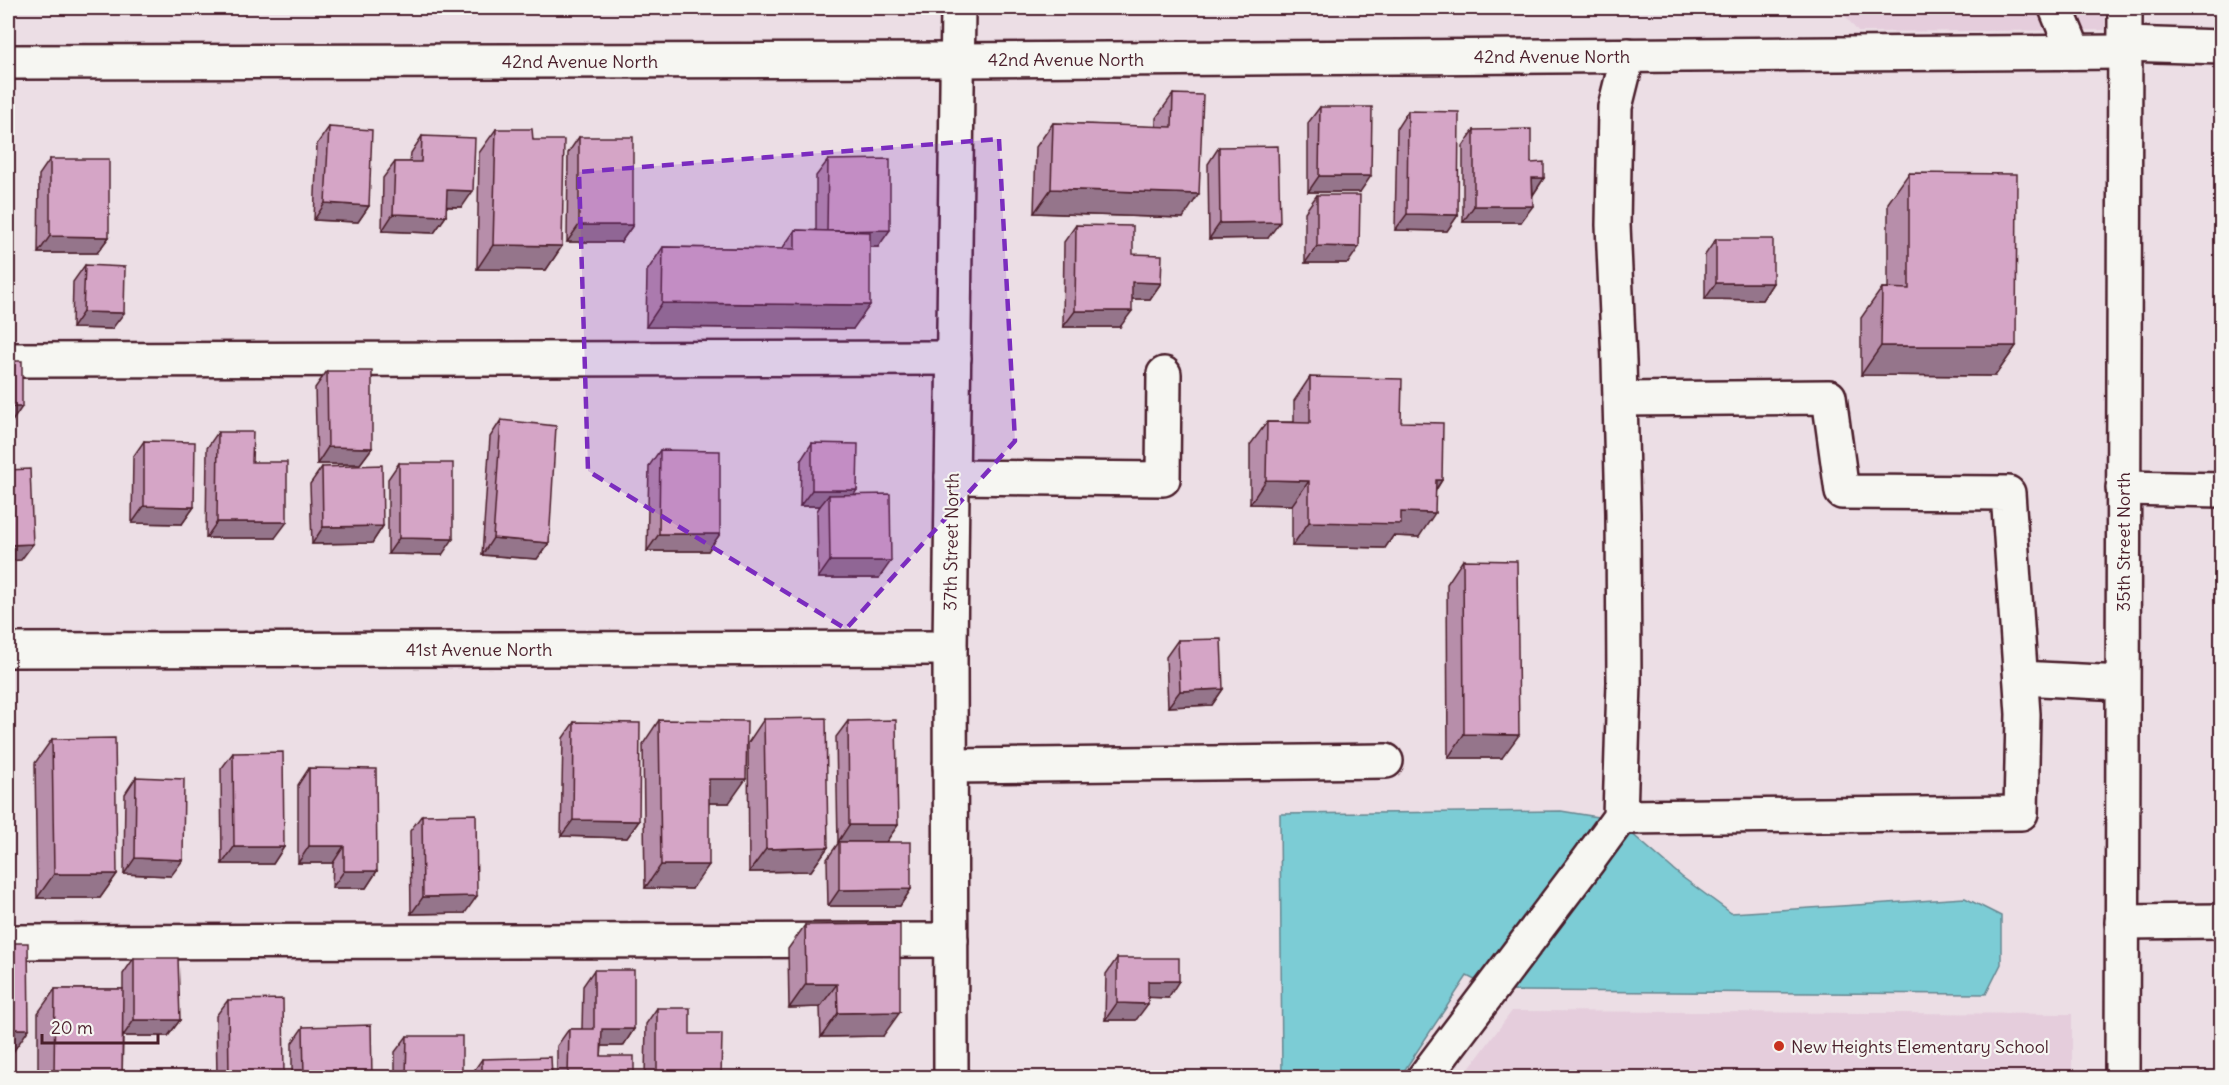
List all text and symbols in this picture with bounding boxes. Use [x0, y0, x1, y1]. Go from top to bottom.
street label: 42nd Avenue North [1474, 45, 1630, 68]
street label: 42nd Avenue North [988, 48, 1144, 71]
street label: 42nd Avenue North [502, 50, 658, 73]
street label: 35th Street North [2112, 472, 2135, 612]
street label: 37th Street North [938, 473, 964, 611]
street label: 41st Avenue North [406, 638, 552, 661]
scale bar [42, 1007, 158, 1045]
text: 20 m [51, 1016, 93, 1039]
place label: New Heights Elementary School [1791, 1035, 2049, 1058]
marker: New Heights Elementary School [1772, 1039, 1786, 1053]

